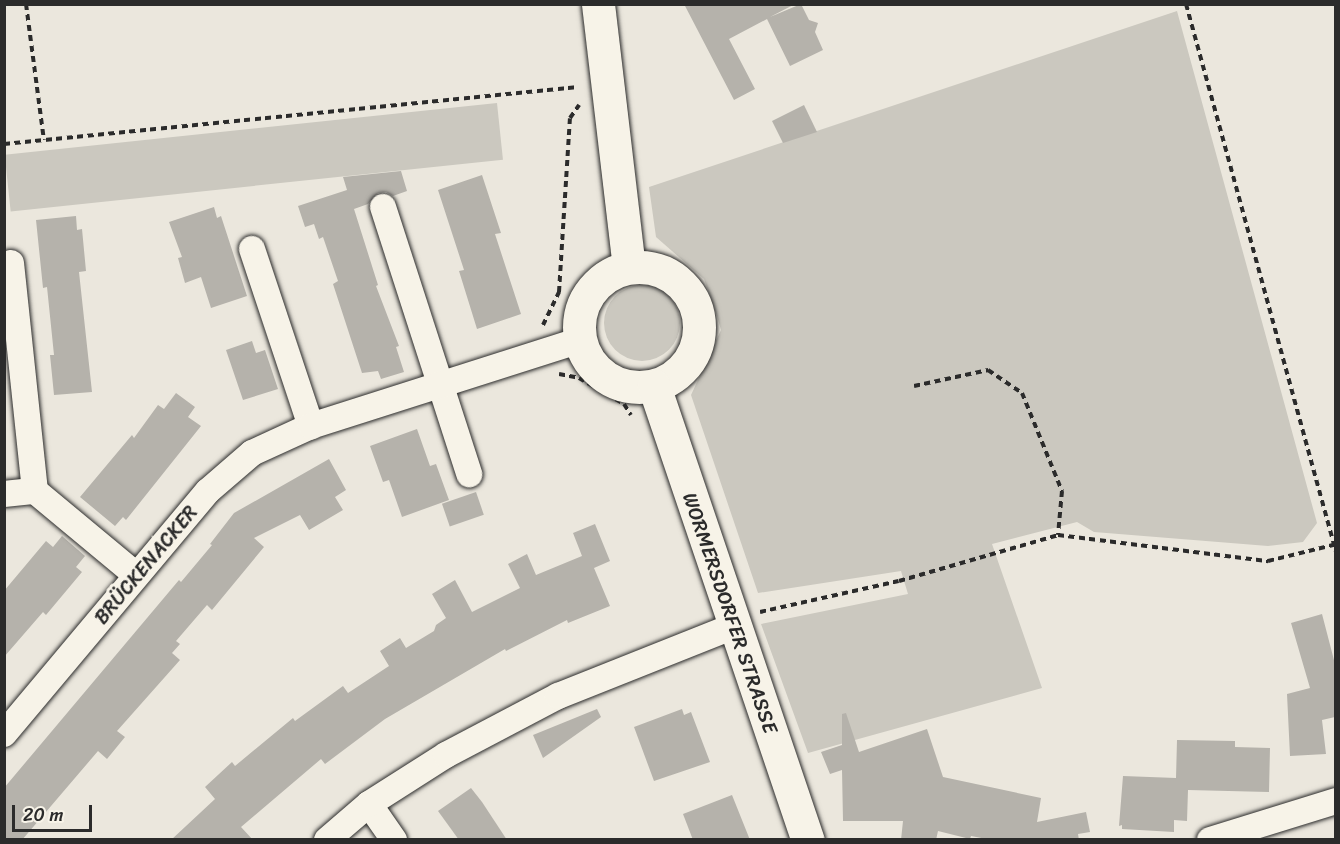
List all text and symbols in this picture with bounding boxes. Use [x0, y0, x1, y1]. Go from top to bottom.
street label: WORMERSDORFER STRASSE [677, 489, 783, 737]
street label: BRÜCKENACKER [89, 501, 203, 629]
scale bar [15, 793, 94, 831]
text: 20 m [23, 799, 63, 831]

